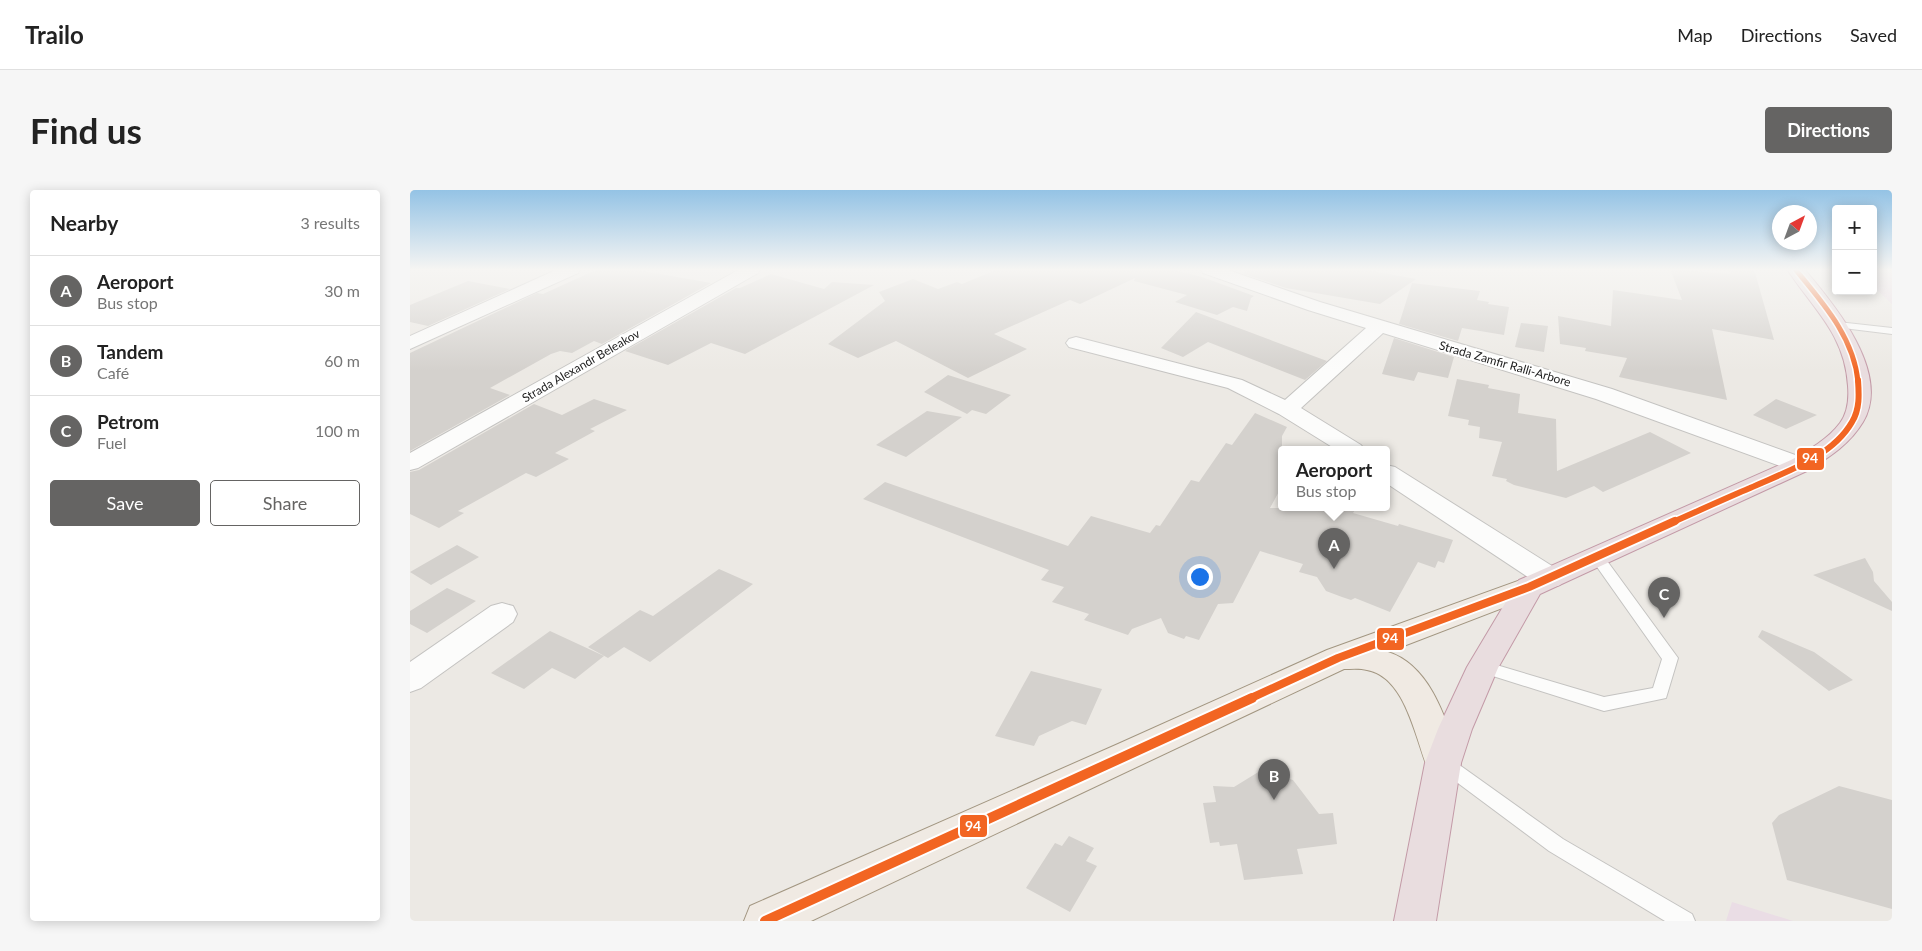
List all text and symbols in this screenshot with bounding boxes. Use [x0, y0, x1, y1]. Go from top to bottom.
text: Trailo [25, 20, 84, 49]
text: Map [1677, 24, 1713, 46]
text: Directions [1741, 24, 1822, 46]
text: Saved [1850, 24, 1897, 46]
button: Directions [1765, 107, 1892, 153]
text: Find us [30, 109, 142, 151]
north arrow [1772, 205, 1817, 250]
map controls [1832, 205, 1877, 295]
button: + [1832, 205, 1877, 250]
text: Nearby [50, 210, 118, 235]
text: 3 results [300, 213, 360, 232]
button: − [1832, 250, 1877, 295]
text: Aeroport [97, 270, 174, 293]
text: A [60, 281, 72, 300]
text: 30 m [324, 281, 360, 300]
text: Bus stop [97, 293, 158, 312]
street label: Strada Alexandr Beleakov [519, 325, 643, 405]
street label: Strada Zamfir Ralli-Arbore [1438, 338, 1573, 390]
text: Tandem [97, 340, 164, 363]
text: B [61, 351, 71, 370]
text: 60 m [324, 351, 360, 370]
text: Café [97, 363, 129, 382]
text: Petrom [97, 410, 159, 433]
text: C [61, 421, 71, 440]
text: 100 m [315, 421, 360, 440]
text: Fuel [97, 433, 127, 452]
popup [1278, 446, 1390, 511]
line badge: 94 [1796, 447, 1825, 471]
text: 94 [1802, 449, 1818, 466]
text: Aeroport [1296, 458, 1372, 481]
button: Save [50, 480, 200, 526]
button: Share [210, 480, 360, 526]
text: Bus stop [1296, 481, 1356, 500]
pin: A [1318, 528, 1350, 569]
your location [1187, 564, 1213, 590]
pin: C [1648, 577, 1680, 618]
line badge: 94 [1376, 627, 1405, 651]
text: 94 [1382, 629, 1398, 646]
pin: B [1258, 759, 1290, 800]
line badge: 94 [959, 814, 988, 838]
text: 94 [965, 817, 981, 834]

